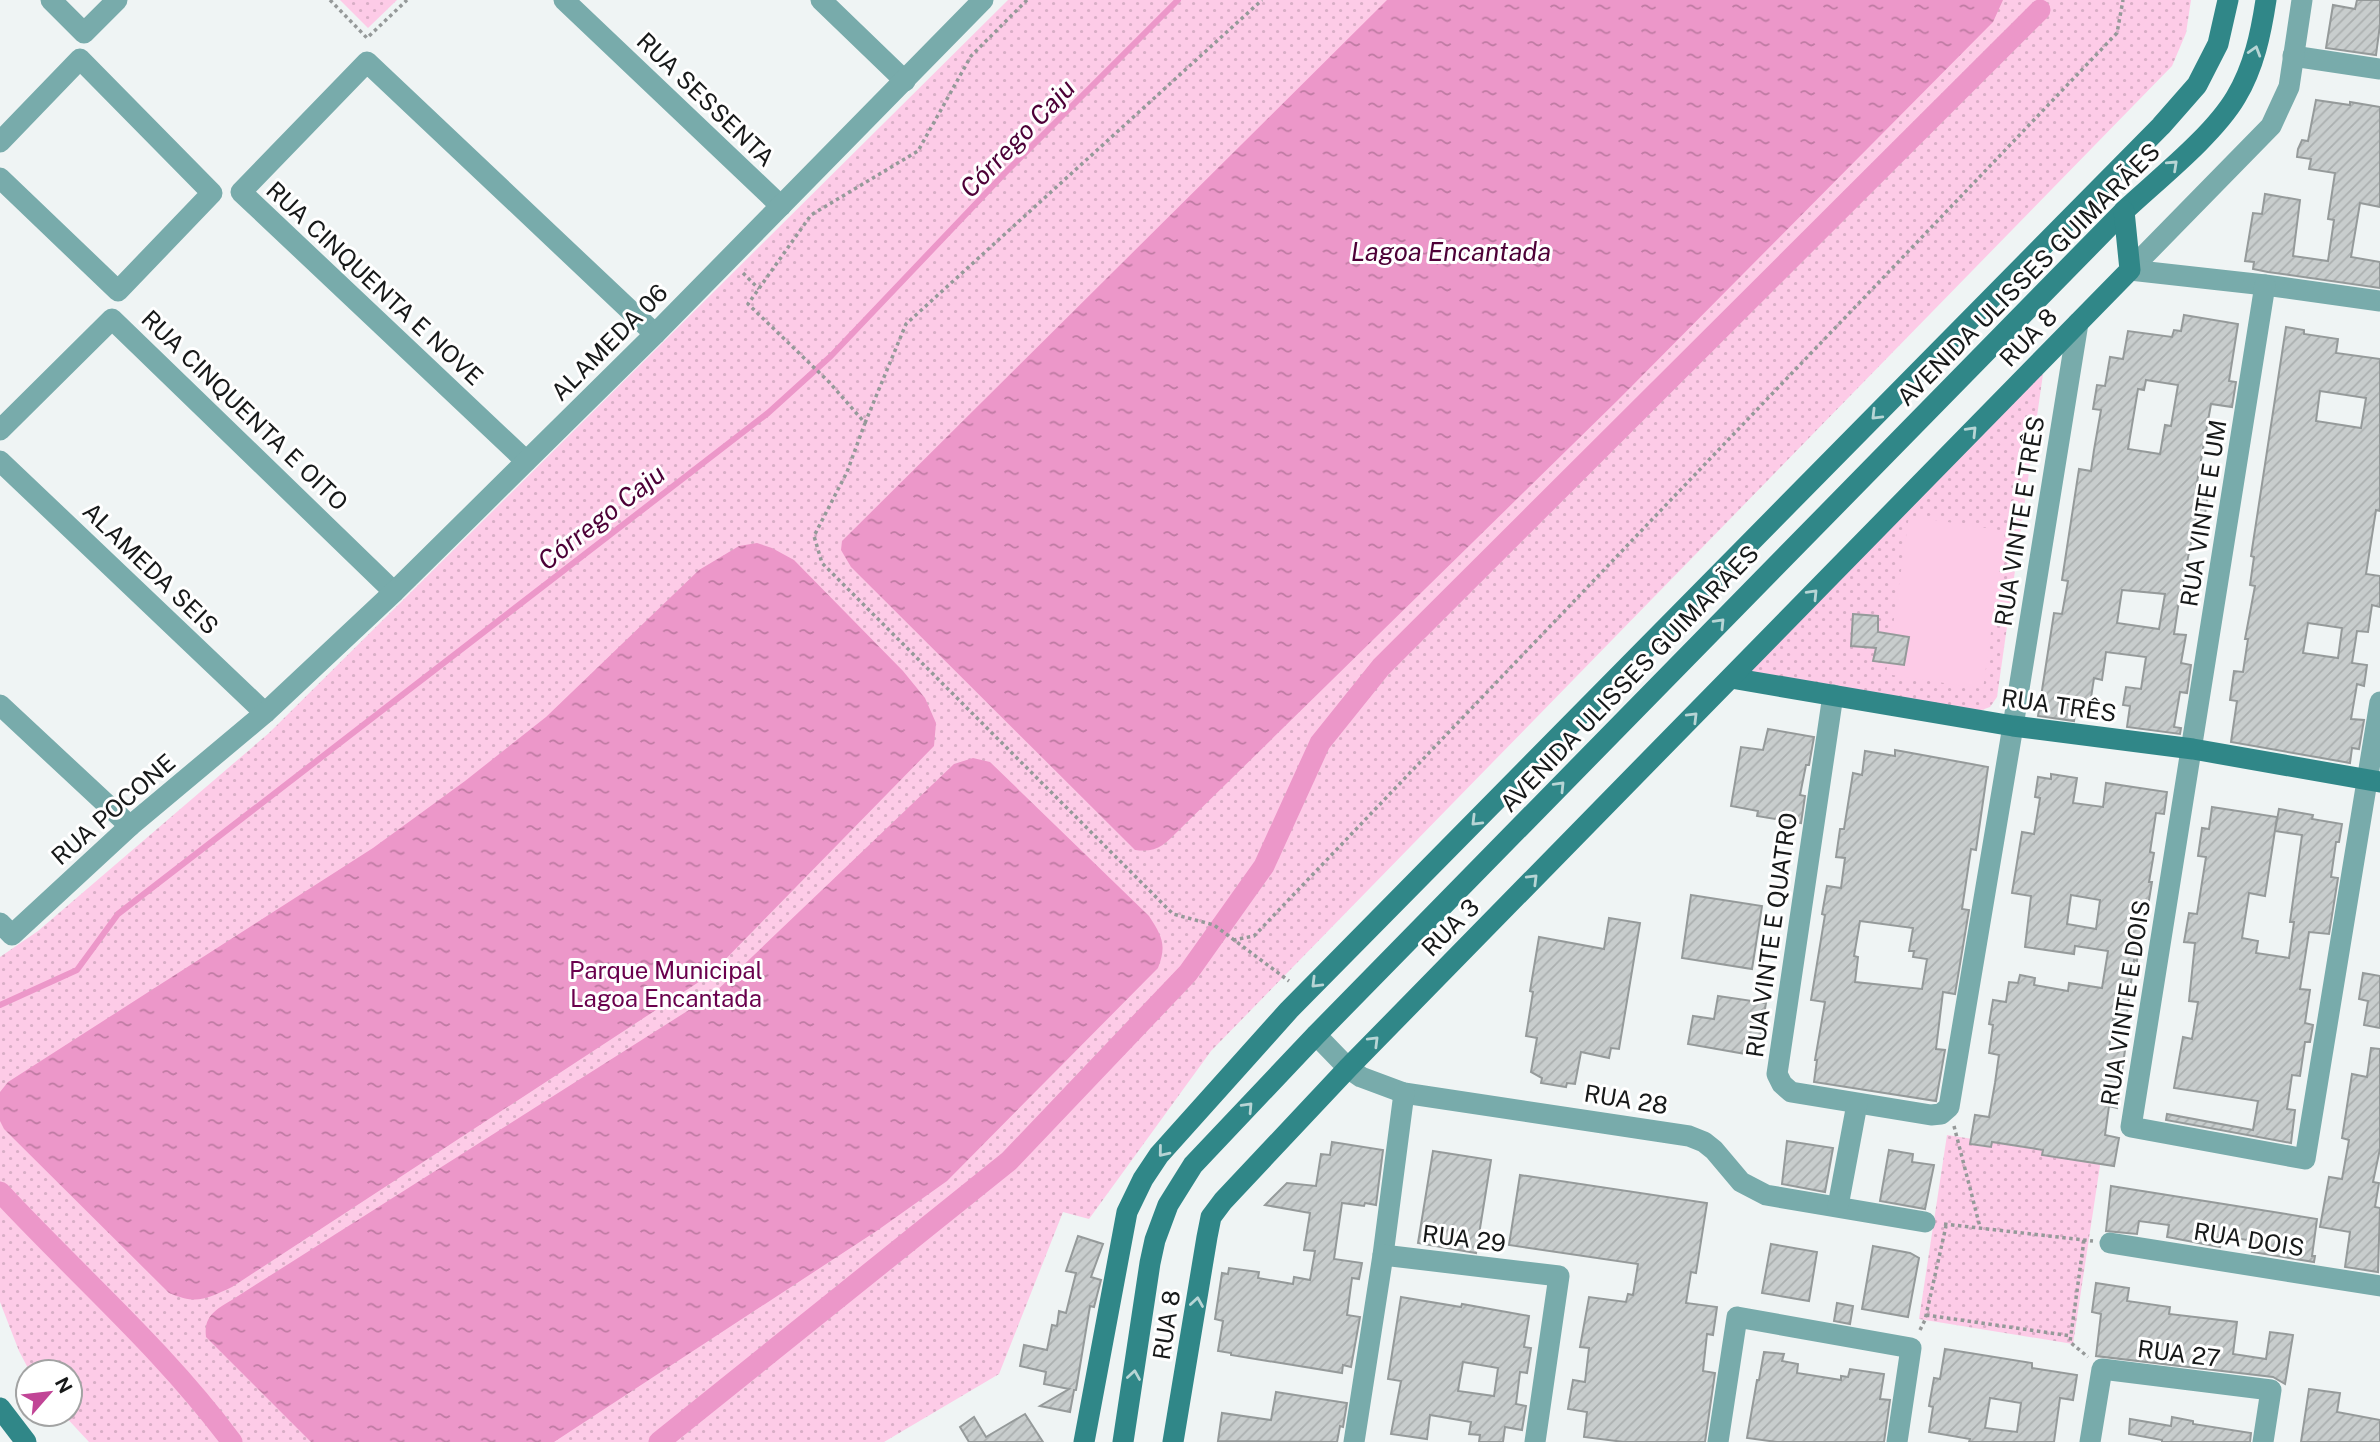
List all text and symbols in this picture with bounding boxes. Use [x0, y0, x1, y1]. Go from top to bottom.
street label: RUA SESSENTA [631, 26, 781, 172]
one-way arrow [2247, 45, 2262, 57]
water label: Córrego Caju [953, 72, 1081, 204]
street label: AVENIDA ULISSES GUIMARÃES [1891, 137, 2165, 411]
one-way arrow [2165, 160, 2178, 173]
street label: RUA CINQUENTA E NOVE [261, 175, 489, 391]
water label: Lagoa Encantada [1351, 236, 1551, 267]
street label: ALAMEDA 06 [545, 278, 673, 406]
street label: RUA 8 [1994, 302, 2062, 372]
street label: RUA CINQUENTA E OITO [136, 304, 354, 516]
one-way arrow [1872, 407, 1885, 420]
street label: RUA VINTE E TRÊS [1989, 414, 2049, 628]
street label: RUA VINTE E UM [2174, 418, 2232, 608]
one-way arrow [1963, 427, 1976, 440]
water label: Córrego Caju [531, 458, 671, 576]
street label: ALAMEDA SEIS [77, 496, 225, 640]
street label: AVENIDA ULISSES GUIMARÃES [1494, 539, 1764, 817]
one-way arrow [1804, 589, 1817, 602]
one-way arrow [1711, 618, 1724, 631]
street label: RUA TRÊS [2000, 683, 2118, 727]
one-way arrow [1685, 712, 1698, 725]
street label: RUA POCONE [45, 748, 181, 870]
one-way arrow [1552, 781, 1565, 794]
street label: RUA VINTE E QUATRO [1740, 811, 1802, 1059]
one-way arrow [1471, 813, 1484, 826]
one-way arrow [1525, 874, 1538, 887]
street label: RUA 3 [1415, 892, 1485, 962]
street label: RUA VINTE E DOIS [2095, 898, 2155, 1108]
park label: Parque Municipal Lagoa Encantada [569, 956, 763, 1012]
one-way arrow [1311, 975, 1324, 988]
one-way arrow [1366, 1037, 1378, 1049]
street label: RUA 28 [1582, 1079, 1670, 1119]
one-way arrow [1240, 1102, 1253, 1115]
one-way arrow [1158, 1144, 1171, 1156]
street label: RUA DOIS [2192, 1216, 2306, 1262]
street label: RUA 29 [1421, 1219, 1507, 1257]
street label: RUA 8 [1147, 1288, 1185, 1362]
one-way arrow [1189, 1296, 1204, 1308]
street label: RUA 27 [2136, 1334, 2222, 1372]
north arrow [14, 1358, 84, 1428]
one-way arrow [1126, 1369, 1141, 1380]
text: N [51, 1373, 77, 1397]

